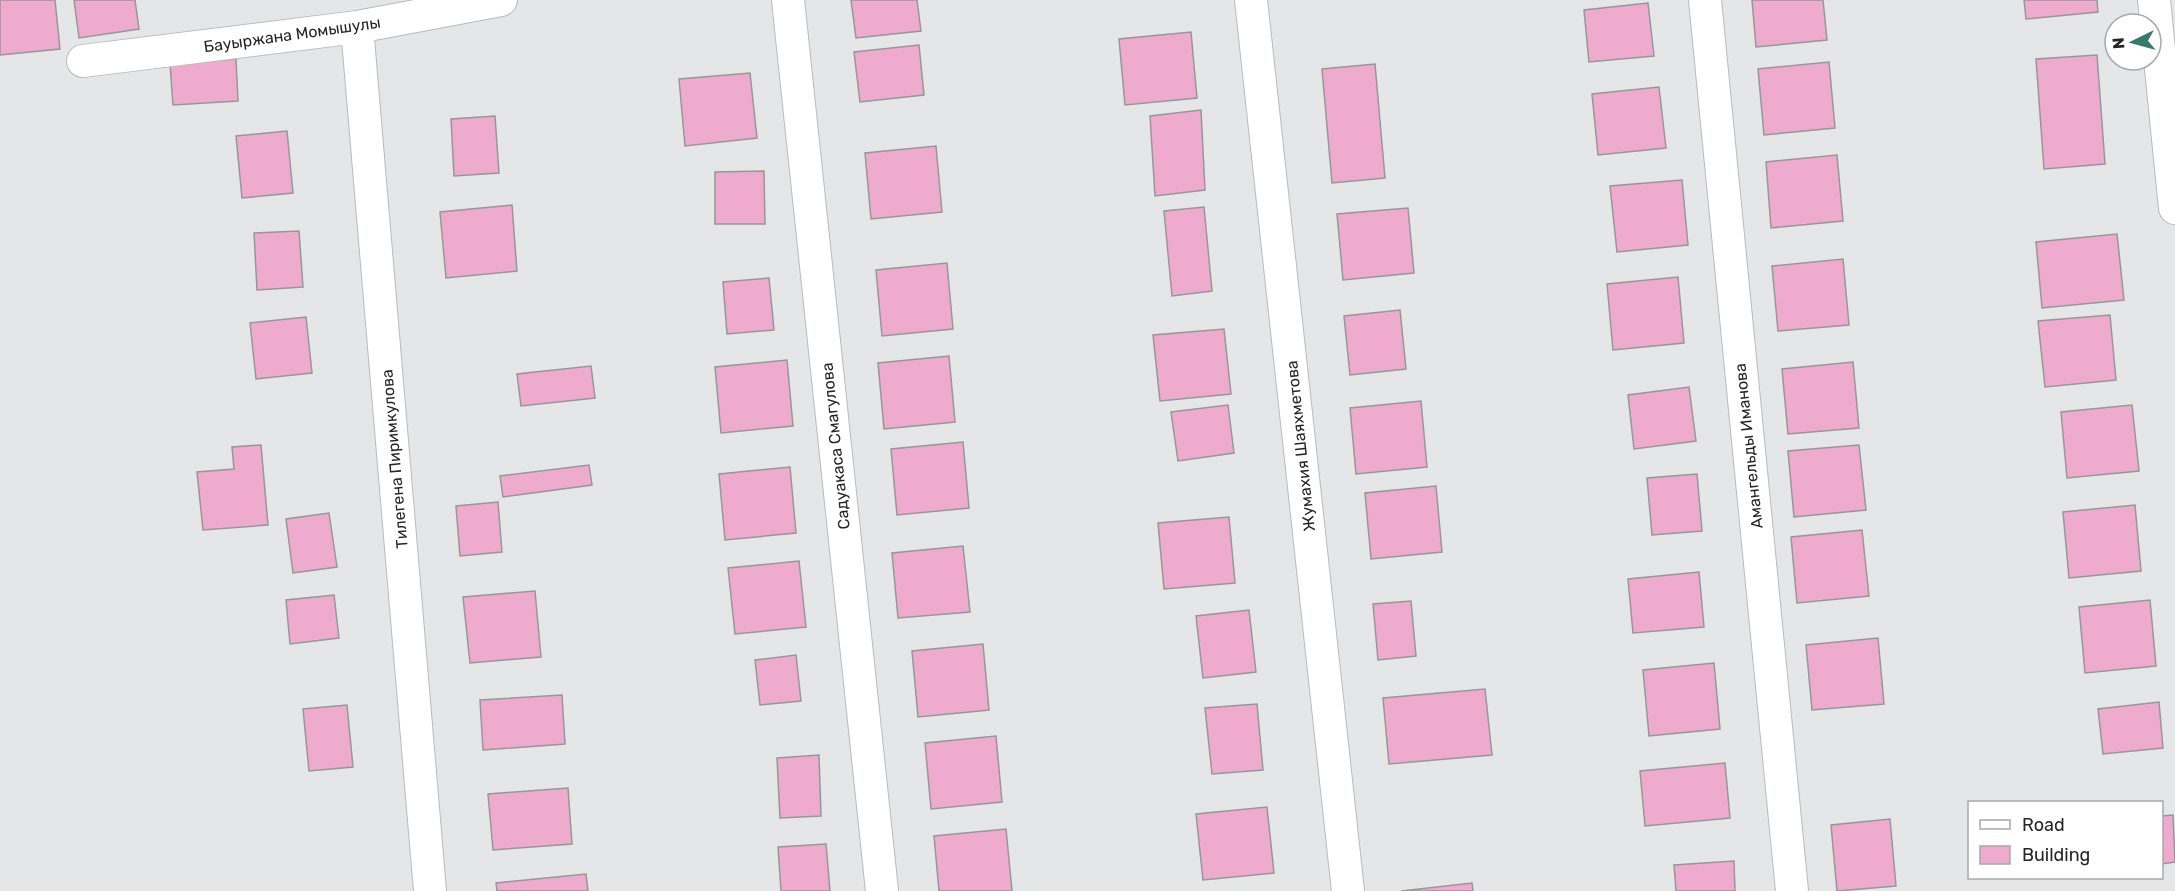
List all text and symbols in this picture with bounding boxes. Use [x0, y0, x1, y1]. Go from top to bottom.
north arrow [2103, 12, 2163, 72]
street label: Бауыржана Момышулы [202, 13, 382, 56]
text: N [2109, 37, 2129, 50]
street label: Жумахия Шаяхметова [1282, 359, 1319, 532]
street label: Садуакаса Смагулова [817, 362, 854, 530]
street label: Амангельды Иманова [1730, 362, 1767, 530]
street label: Тилегена Пиримкулова [377, 369, 412, 549]
legend [1968, 801, 2163, 879]
text: Road [2022, 814, 2065, 836]
text: Building [2022, 844, 2090, 866]

